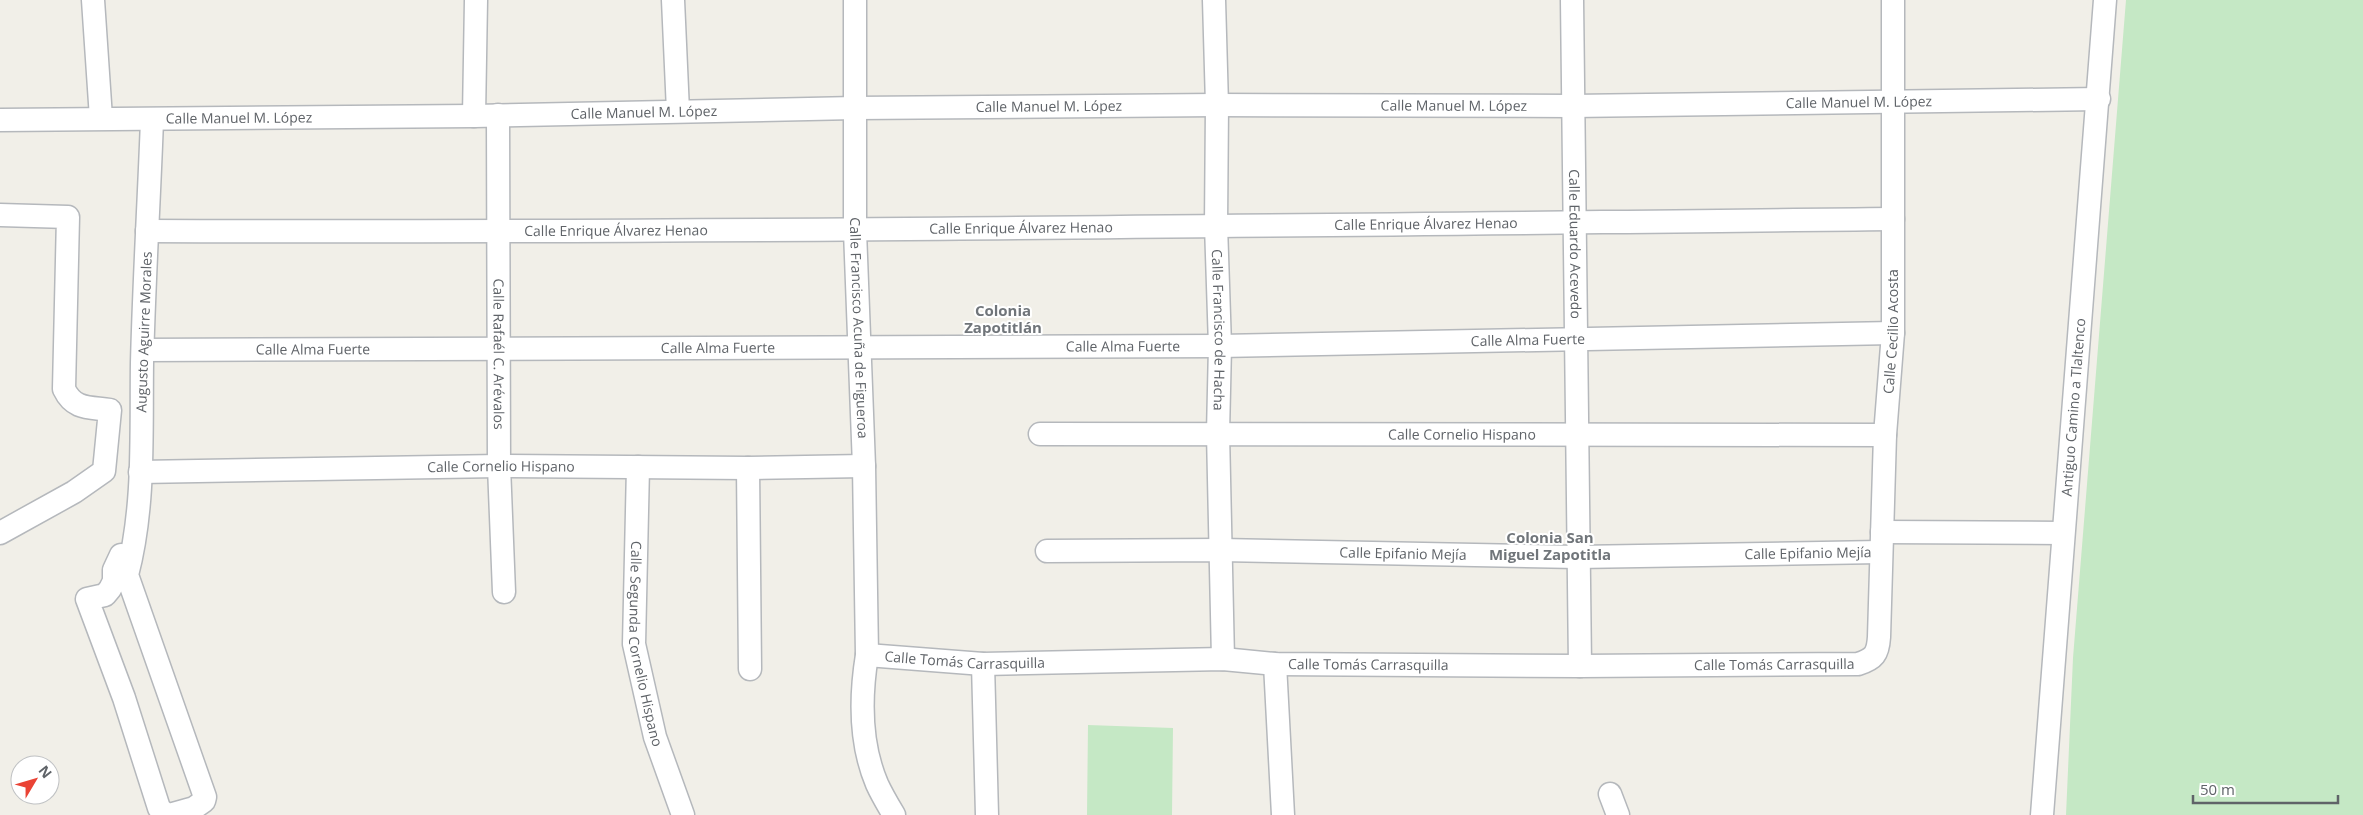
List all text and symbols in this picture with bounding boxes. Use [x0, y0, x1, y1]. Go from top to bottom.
street label: Calle Manuel M. López [1785, 91, 1933, 112]
street label: Calle Manuel M. López [1381, 95, 1528, 115]
street label: Calle Manuel M. López [976, 96, 1123, 116]
street label: Calle Manuel M. López [570, 101, 718, 123]
street label: Calle Manuel M. López [166, 107, 313, 128]
street label: Calle Eduardo Acevedo [1565, 169, 1586, 319]
street label: Calle Enrique Álvarez Henao [1334, 213, 1518, 234]
street label: Calle Francisco Acuña de Figueroa [846, 217, 873, 439]
street label: Calle Enrique Álvarez Henao [929, 217, 1113, 238]
street label: Calle Enrique Álvarez Henao [524, 220, 708, 240]
street label: Calle Francisco de Hacha [1208, 249, 1230, 411]
street label: Augusto Aguirre Morales [131, 251, 156, 413]
street label: Calle Cecilio Acosta [1878, 269, 1902, 395]
street label: Calle Rafaél C. Arévalos [489, 278, 509, 430]
district label: Colonia Zapotitlán [964, 300, 1042, 337]
street label: Antiguo Camino a Tlaltenco [2057, 317, 2089, 497]
street label: Calle Alma Fuerte [1471, 329, 1585, 350]
street label: Calle Alma Fuerte [1066, 336, 1180, 356]
street label: Calle Alma Fuerte [661, 338, 775, 357]
street label: Calle Alma Fuerte [256, 339, 370, 359]
street label: Calle Cornelio Hispano [1388, 424, 1536, 444]
street label: Calle Cornelio Hispano [427, 456, 575, 476]
district label: Colonia San Miguel Zapotitla [1489, 527, 1611, 564]
street label: Calle Segunda Cornelio Hispano [625, 541, 668, 749]
street label: Calle Epifanio Mejía [1339, 542, 1467, 564]
street label: Calle Epifanio Mejía [1744, 542, 1872, 563]
street label: Calle Tomás Carrasquilla [884, 646, 1045, 673]
street label: Calle Tomás Carrasquilla [1288, 654, 1449, 674]
street label: Calle Tomás Carrasquilla [1694, 654, 1855, 674]
north arrow [10, 755, 60, 805]
text: N [35, 761, 57, 782]
scale bar [2193, 772, 2338, 804]
text: 50 m [2200, 779, 2235, 799]

